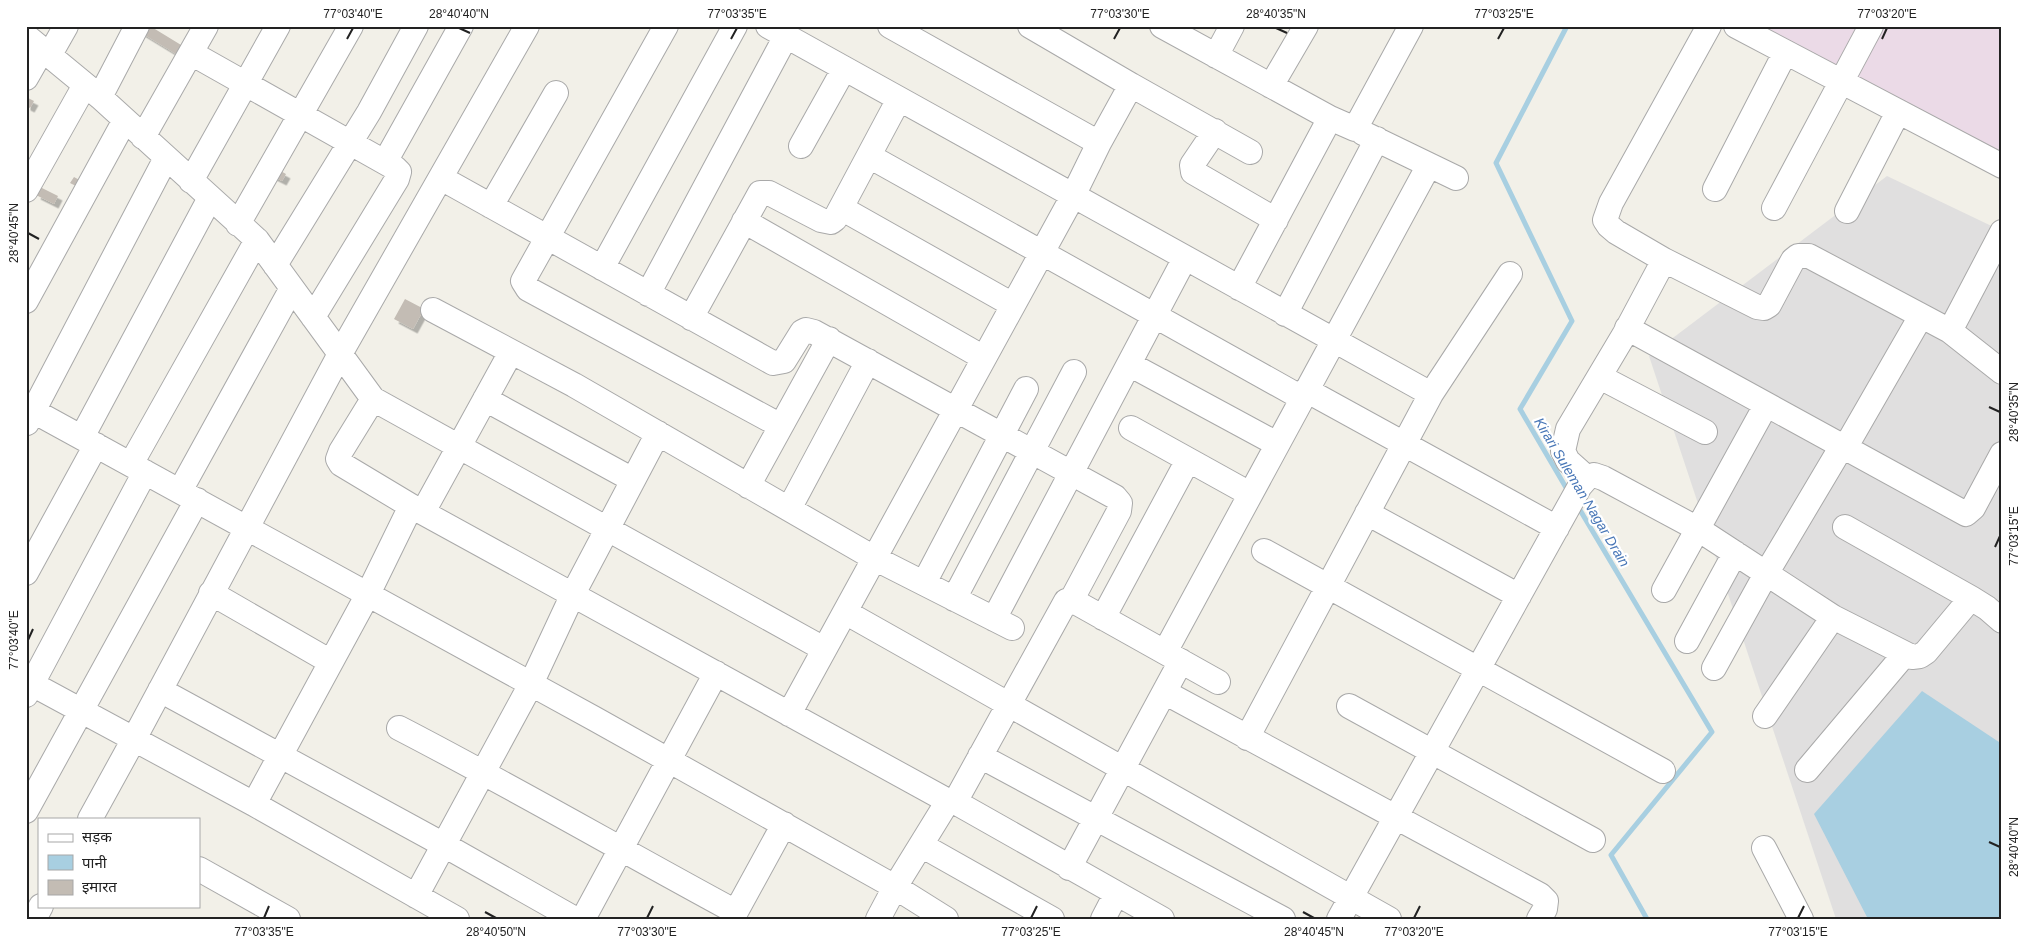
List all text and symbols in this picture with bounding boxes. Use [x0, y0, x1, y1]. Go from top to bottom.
text: 77°03'40"E [323, 7, 383, 21]
text: 28°40'40"N [429, 7, 489, 21]
text: 77°03'35"E [707, 7, 767, 21]
text: 77°03'30"E [1090, 7, 1150, 21]
text: 28°40'35"N [1246, 7, 1306, 21]
text: 77°03'25"E [1474, 7, 1534, 21]
text: 77°03'20"E [1857, 7, 1917, 21]
text: 28°40'45"N [7, 203, 21, 263]
text: 28°40'35"N [2007, 382, 2021, 442]
water label: Kirari Suleman Nagar Drain [1531, 415, 1633, 570]
text: 77°03'15"E [2007, 506, 2021, 566]
text: 77°03'40"E [7, 610, 21, 670]
text: 28°40'40"N [2007, 817, 2021, 877]
legend [38, 818, 200, 908]
text: सड़क [82, 828, 112, 845]
text: पानी [82, 854, 108, 871]
text: इमारत [82, 878, 117, 895]
text: 77°03'35"E [234, 925, 294, 939]
text: 28°40'50"N [466, 925, 526, 939]
text: 77°03'30"E [617, 925, 677, 939]
text: 77°03'25"E [1001, 925, 1061, 939]
text: 28°40'45"N [1284, 925, 1344, 939]
text: 77°03'20"E [1384, 925, 1444, 939]
text: 77°03'15"E [1768, 925, 1828, 939]

